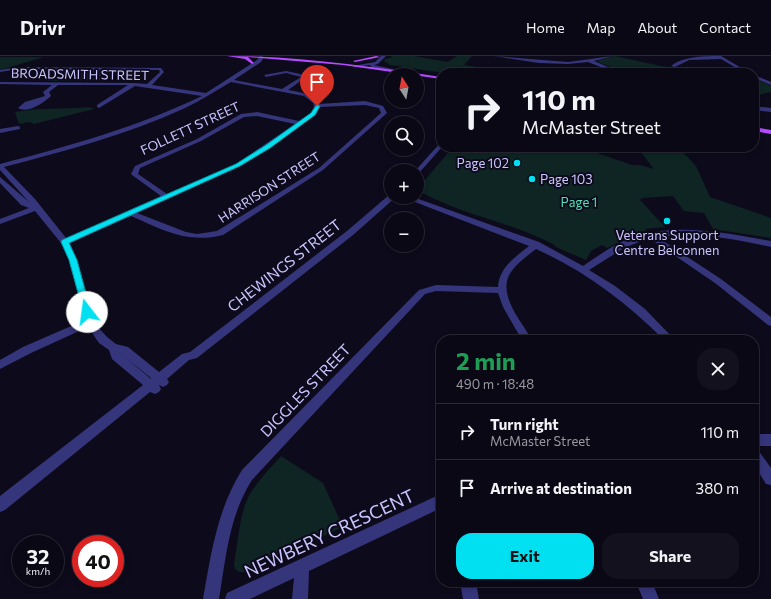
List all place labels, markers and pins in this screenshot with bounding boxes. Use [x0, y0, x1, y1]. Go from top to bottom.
pin [300, 65, 334, 106]
place label: Page 102 [457, 155, 509, 171]
marker: Page 102 [512, 158, 522, 168]
place label: Page 103 [540, 171, 593, 187]
marker: Page 103 [527, 174, 537, 184]
marker: Veterans Support Centre Belconnen [662, 216, 672, 226]
place label: Veterans Support Centre Belconnen [615, 227, 719, 258]

